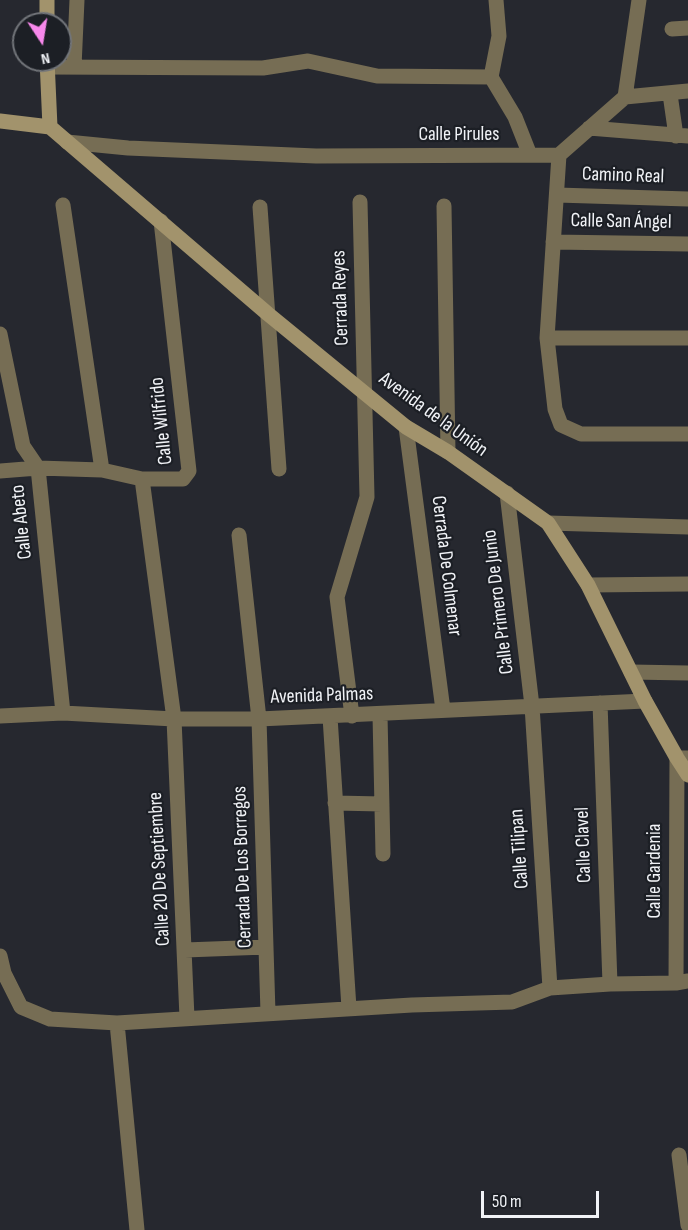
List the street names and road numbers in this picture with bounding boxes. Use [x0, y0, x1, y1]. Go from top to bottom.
street label: Calle Pirules [419, 123, 499, 147]
street label: Camino Real [582, 163, 664, 189]
street label: Calle San Ángel [570, 209, 672, 235]
street label: Cerrada Reyes [327, 250, 355, 346]
street label: Avenida de la Unión [374, 367, 492, 463]
street label: Calle Wilfrido [145, 376, 179, 466]
street label: Calle Abeto [6, 483, 38, 561]
street label: Cerrada De Colmenar [425, 495, 467, 637]
street label: Calle Primero De Junio [478, 528, 520, 676]
street label: Avenida Palmas [270, 682, 374, 710]
street label: Cerrada De Los Borregos [228, 785, 258, 949]
street label: Calle 20 De Septiembre [144, 791, 176, 947]
street label: Calle Clavel [571, 807, 597, 883]
street label: Calle Tilipan [505, 808, 535, 890]
street label: Calle Gardenia [643, 823, 667, 919]

